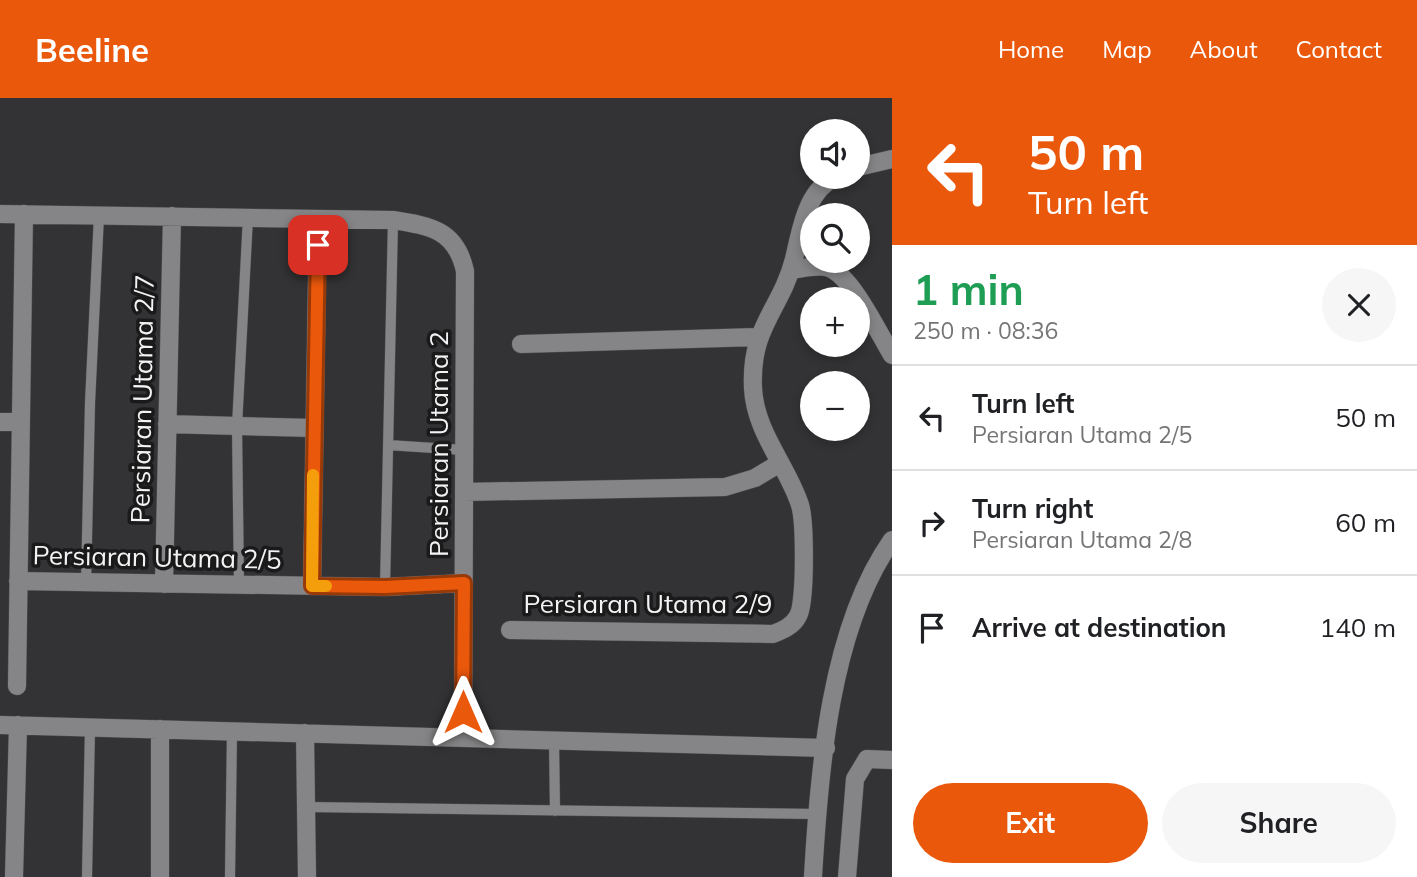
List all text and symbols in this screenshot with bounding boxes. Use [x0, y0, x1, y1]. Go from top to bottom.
text: Beeline [35, 29, 149, 70]
text: Home [998, 34, 1064, 64]
text: Map [1102, 34, 1152, 64]
text: About [1190, 34, 1258, 64]
text: Contact [1296, 34, 1382, 64]
map controls [800, 119, 870, 441]
button: sound [800, 119, 870, 189]
text: 50 m [1028, 121, 1144, 182]
icon: left [913, 126, 1004, 217]
text: Turn left [1028, 182, 1148, 222]
button: search [800, 203, 870, 273]
pin [288, 215, 348, 275]
icon: arrive [299, 226, 337, 264]
text: 1 min [913, 263, 1024, 316]
button: close [1322, 268, 1396, 342]
street label: Persiaran Utama 2/7 [123, 274, 161, 524]
button: + [800, 287, 870, 357]
text: 250 m · 08:36 [913, 316, 1058, 345]
street label: Persiaran Utama 2 [422, 331, 455, 557]
button: − [800, 371, 870, 441]
text: Turn left [972, 387, 1074, 420]
icon: left [913, 399, 951, 437]
text: 50 m [1335, 401, 1396, 434]
text: Persiaran Utama 2/5 [972, 420, 1192, 449]
text: Turn right [972, 492, 1093, 525]
icon: right [913, 504, 951, 542]
text: 60 m [1335, 506, 1396, 539]
text: Persiaran Utama 2/8 [972, 525, 1192, 554]
street label: Persiaran Utama 2/5 [32, 538, 282, 576]
street label: Persiaran Utama 2/9 [524, 587, 772, 620]
icon: arrive [913, 609, 951, 647]
text: Arrive at destination [972, 611, 1227, 644]
text: 140 m [1320, 611, 1396, 644]
position arrow [426, 675, 500, 749]
button: Exit [913, 783, 1148, 863]
button: Share [1162, 783, 1396, 863]

